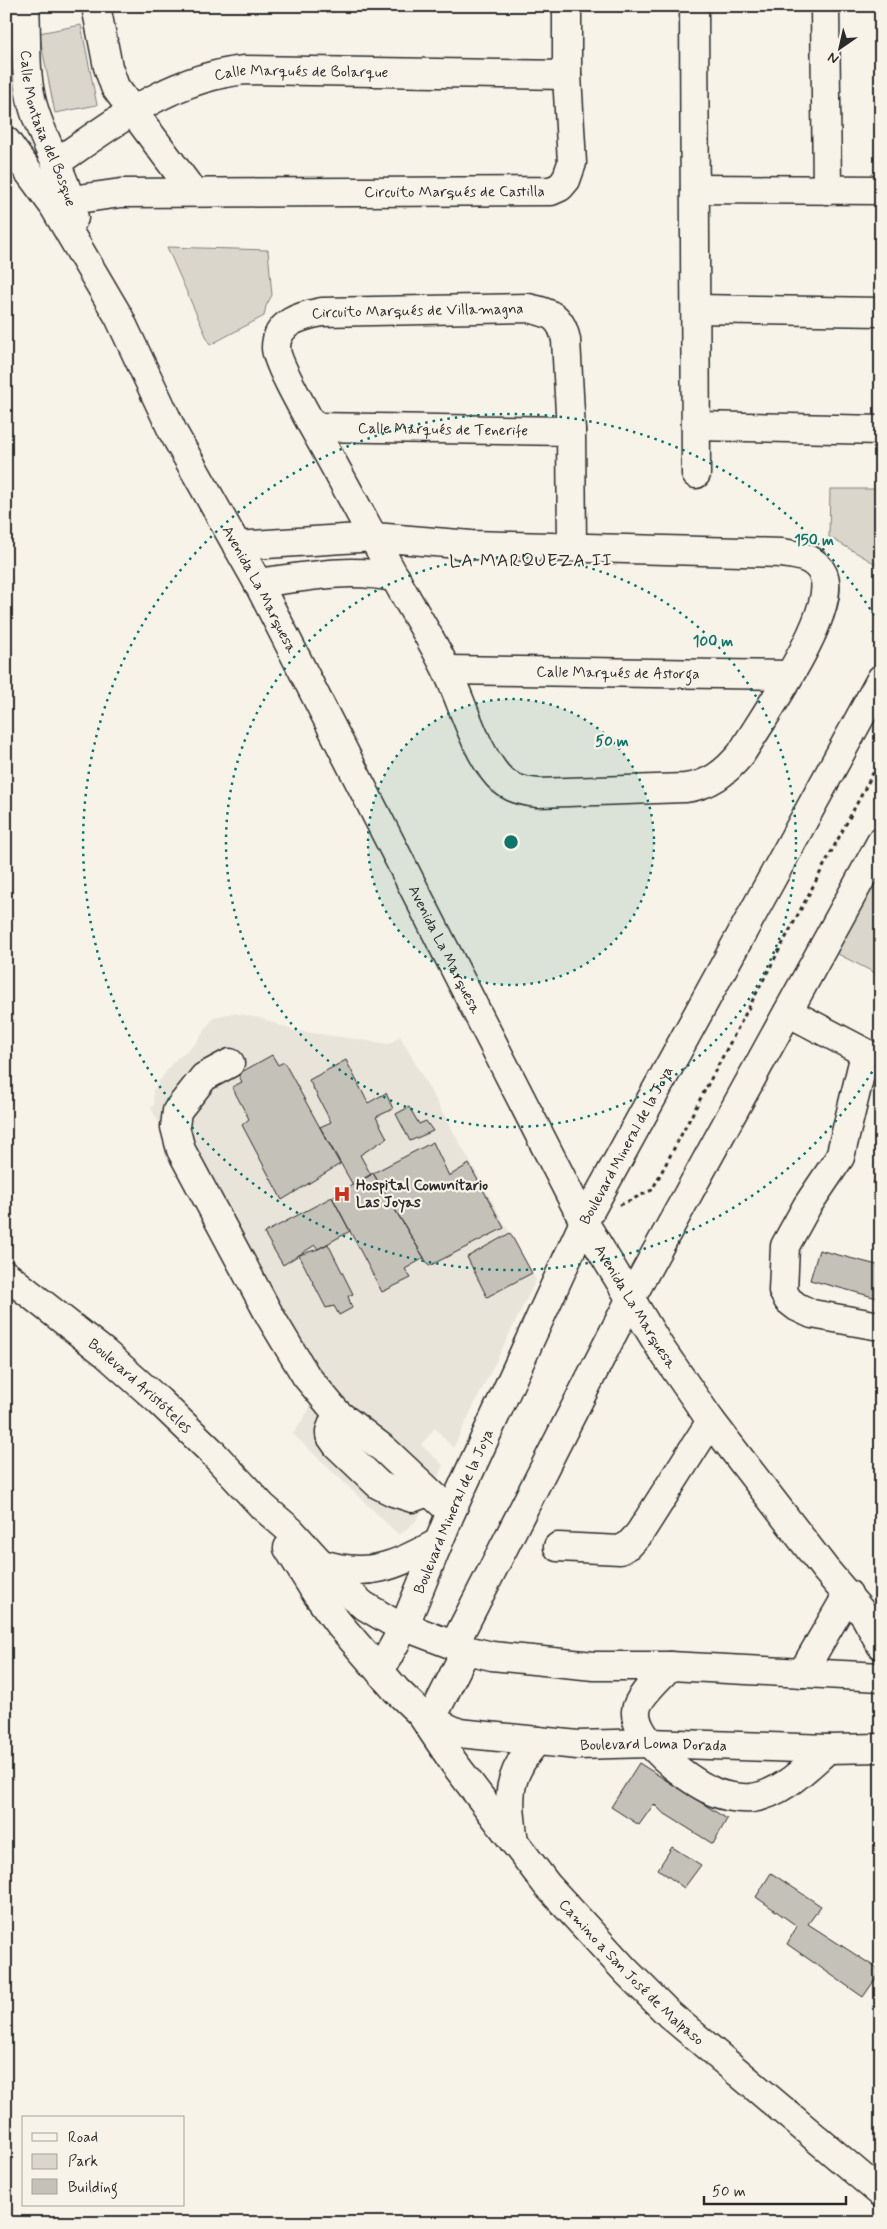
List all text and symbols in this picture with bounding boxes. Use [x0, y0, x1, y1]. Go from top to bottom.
north arrow [814, 22, 864, 72]
text: N [824, 48, 842, 68]
street label: Calle Montaña del Bosque [15, 50, 80, 209]
street label: Calle Marqués de Bolarque [213, 61, 389, 86]
street label: Circuito Marqués de Castilla [364, 182, 545, 203]
street label: Circuito Marqués de Villamagna [310, 299, 524, 325]
street label: Calle Marqués de Tenerife [358, 419, 529, 441]
street label: Avenida La Marquesa [217, 522, 302, 658]
text: 150 m [794, 531, 834, 551]
district label: LA MARQUEZA II [449, 549, 613, 573]
text: 100 m [693, 632, 733, 652]
street label: Calle Marqués de Astorga [536, 662, 700, 686]
text: 50 m [595, 732, 629, 752]
centre of rings [502, 833, 520, 851]
street label: Avenida La Marquesa [403, 882, 486, 1018]
street label: Boulevard Mineral de la Joya [575, 1063, 678, 1228]
place label: Hospital Comunitario Las Joyas [356, 1176, 488, 1213]
hospital icon: Hospital Comunitario Las Joyas [332, 1184, 352, 1204]
street label: Avenida La Marquesa [589, 1241, 681, 1374]
street label: Boulevard Aristóteles [84, 1334, 196, 1438]
street label: Boulevard Mineral de la Joya [410, 1426, 499, 1597]
street label: Boulevard Loma Dorada [580, 1734, 727, 1757]
street label: Camino a San José de Malpaso [554, 1895, 708, 2050]
legend [22, 2116, 185, 2206]
text: Road [68, 2128, 98, 2148]
text: Park [68, 2152, 98, 2172]
scale bar [704, 2174, 847, 2206]
text: Building [68, 2178, 118, 2199]
text: 50 m [712, 2182, 746, 2202]

